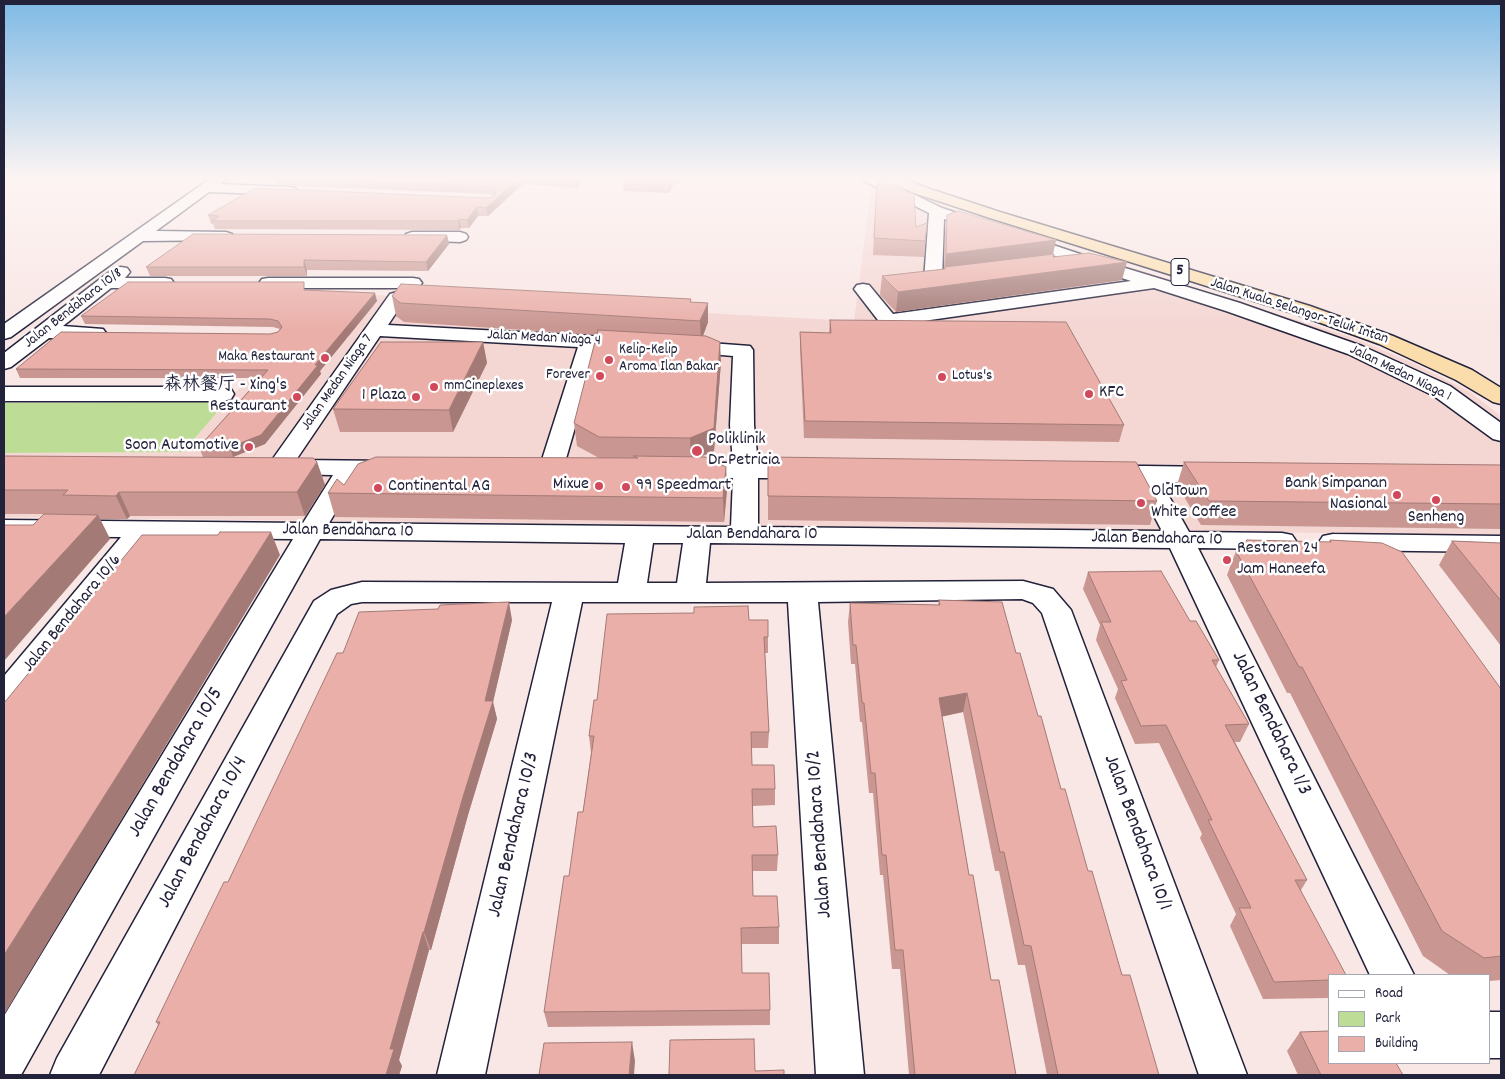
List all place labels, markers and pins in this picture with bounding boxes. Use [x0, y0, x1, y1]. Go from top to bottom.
place label: Kelip-Kelip Aroma Ilan Bakar [619, 342, 719, 377]
place label: Maka Restaurant [218, 349, 315, 367]
marker: Maka Restaurant [319, 352, 331, 364]
marker: Kelip-Kelip Aroma Ilan Bakar [603, 354, 615, 366]
place label: Forever [546, 367, 590, 385]
place label: Lotus's [952, 368, 992, 386]
marker: Forever [594, 370, 606, 382]
marker: Lotus's [936, 371, 948, 383]
place label: 森林餐厅 - Xing's Restaurant [164, 376, 287, 418]
place label: mmCineplexes [444, 378, 524, 396]
marker: mmCineplexes [428, 381, 440, 393]
place label: KFC [1099, 383, 1124, 405]
place label: 1 Plaza [362, 386, 406, 408]
marker: KFC [1083, 388, 1095, 400]
marker: 森林餐厅 - Xing's Restaurant [291, 391, 303, 403]
marker: 1 Plaza [410, 391, 422, 403]
place label: Poliklinik Dr Petricia [708, 430, 780, 472]
place label: Soon Automotive [125, 436, 239, 458]
marker: Soon Automotive [243, 441, 255, 453]
marker: Poliklinik Dr Petricia [690, 444, 704, 458]
place label: Bank Simpanan Nasional [1285, 474, 1387, 516]
place label: Mixue [553, 475, 589, 497]
place label: 99 Speedmart [636, 476, 731, 498]
place label: Continental AG [388, 477, 490, 499]
marker: Mixue [593, 480, 605, 492]
marker: 99 Speedmart [620, 481, 632, 493]
marker: Continental AG [372, 482, 384, 494]
place label: OldTown White Coffee [1151, 482, 1236, 524]
marker: Bank Simpanan Nasional [1391, 489, 1403, 501]
marker: Senheng [1430, 494, 1442, 506]
marker: OldTown White Coffee [1135, 497, 1147, 509]
place label: Senheng [1408, 508, 1464, 530]
place label: Restoren 24 Jam Haneefa [1237, 539, 1325, 582]
marker: Restoren 24 Jam Haneefa [1221, 554, 1233, 566]

